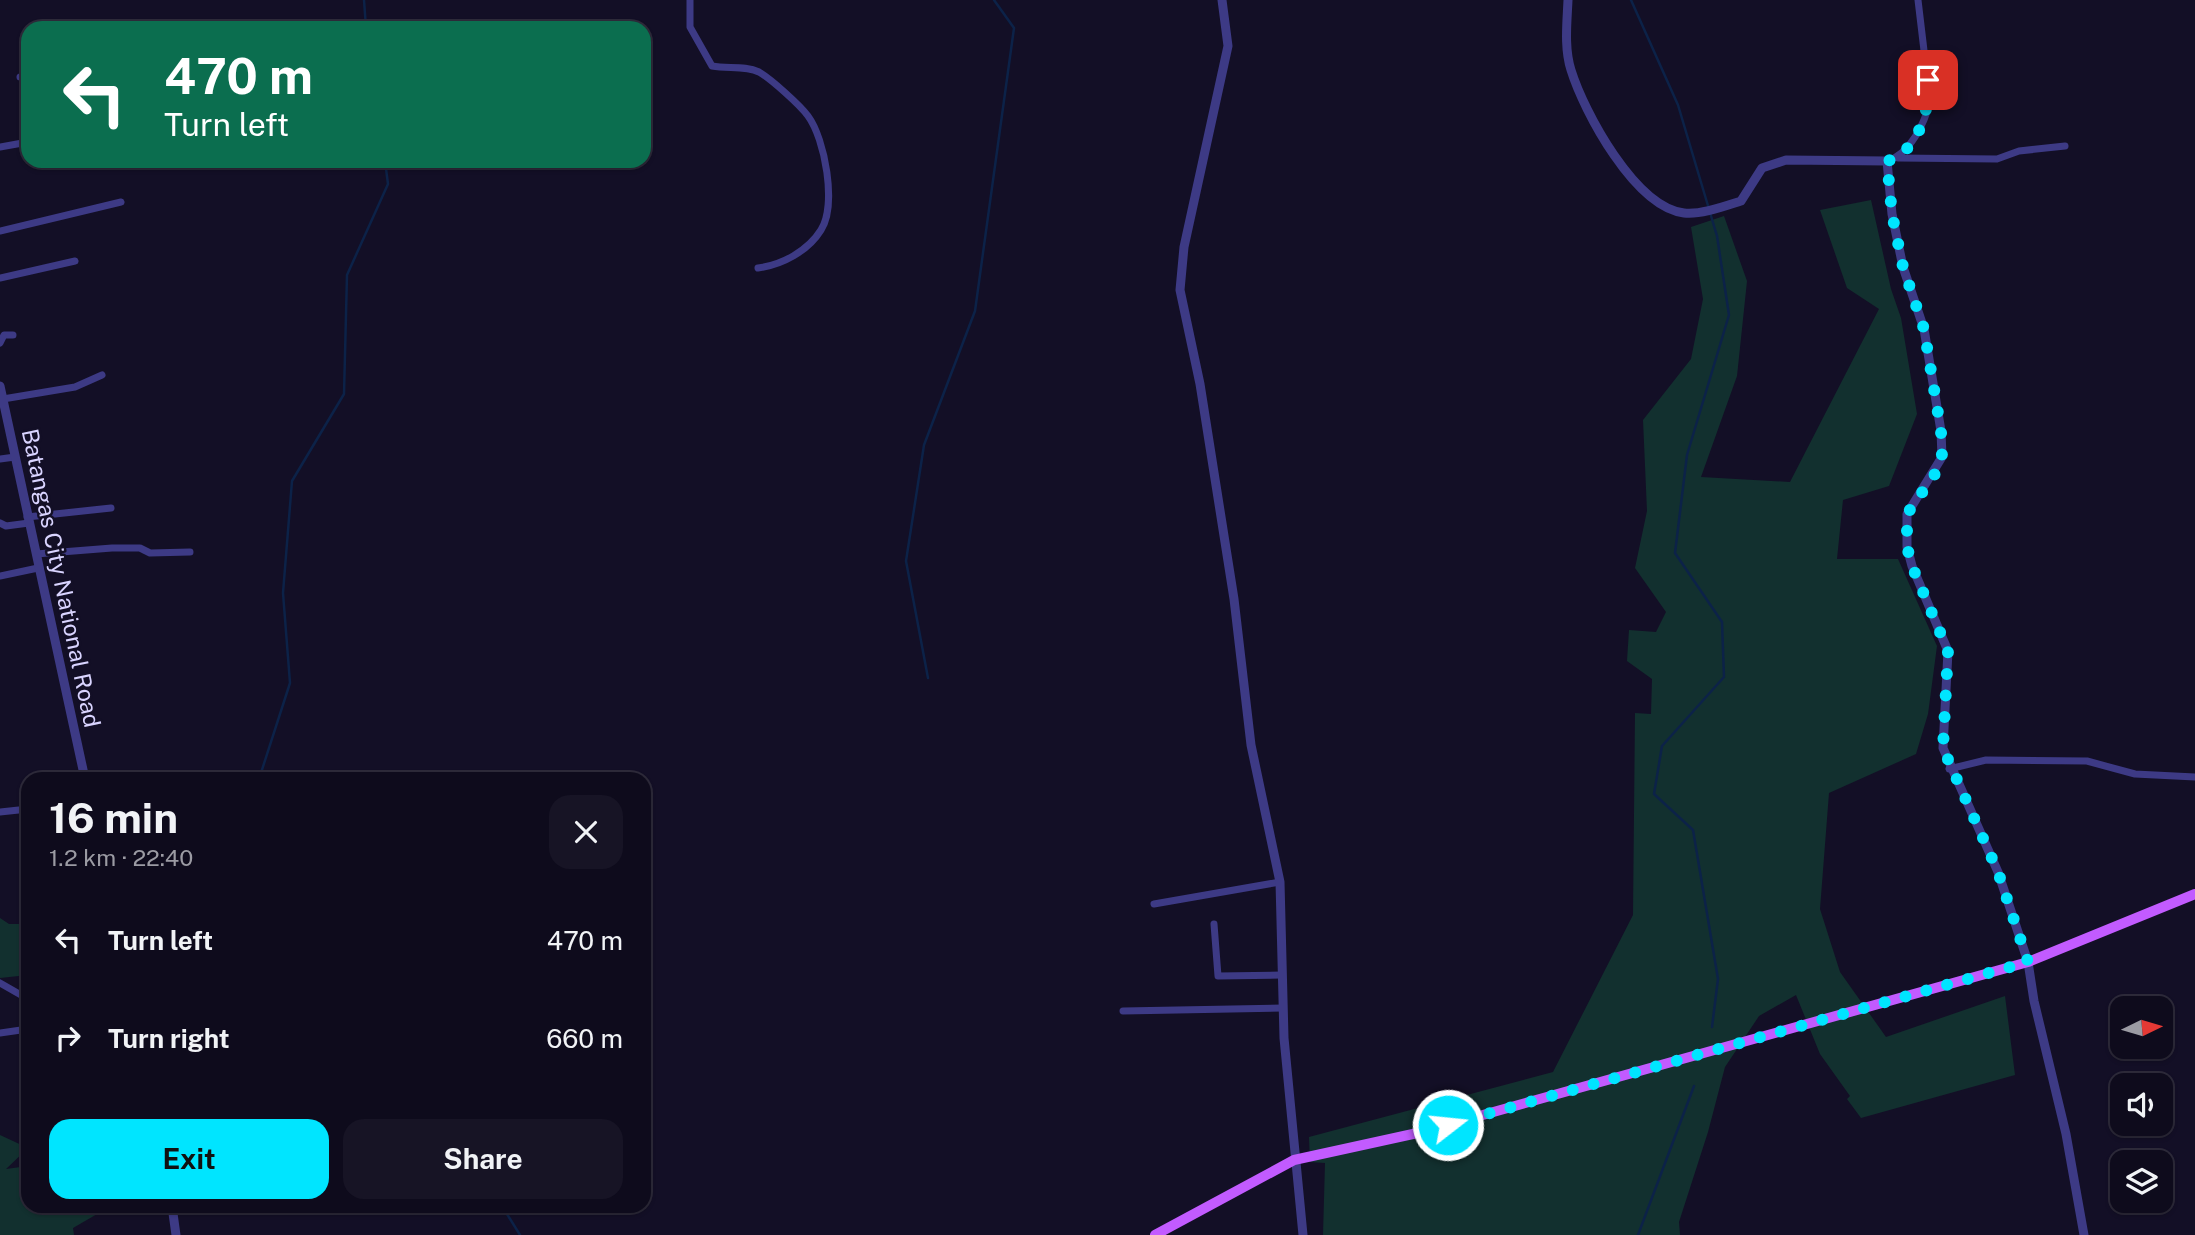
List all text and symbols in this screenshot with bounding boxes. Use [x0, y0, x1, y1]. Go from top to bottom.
text: 470 m [164, 47, 313, 105]
icon: left [49, 49, 140, 140]
pin [1898, 50, 1958, 110]
icon: arrive [1909, 61, 1947, 99]
text: Turn left [164, 106, 289, 143]
street label: Batangas City National Road [17, 426, 106, 730]
text: 16 min [49, 793, 178, 842]
button: close [549, 795, 623, 869]
text: 1.2 km · 22:40 [49, 844, 193, 871]
icon: left [49, 921, 87, 959]
text: Turn left [108, 925, 213, 956]
text: 470 m [547, 925, 623, 956]
north arrow [2110, 996, 2174, 1059]
map controls [2110, 996, 2173, 1213]
icon: right [49, 1019, 87, 1057]
text: Turn right [108, 1023, 230, 1054]
text: 660 m [546, 1023, 623, 1054]
button: sound [2110, 1073, 2173, 1136]
position arrow [1411, 1088, 1485, 1162]
button: Exit [49, 1119, 329, 1199]
button: Share [343, 1119, 623, 1199]
button: layers [2110, 1150, 2173, 1213]

